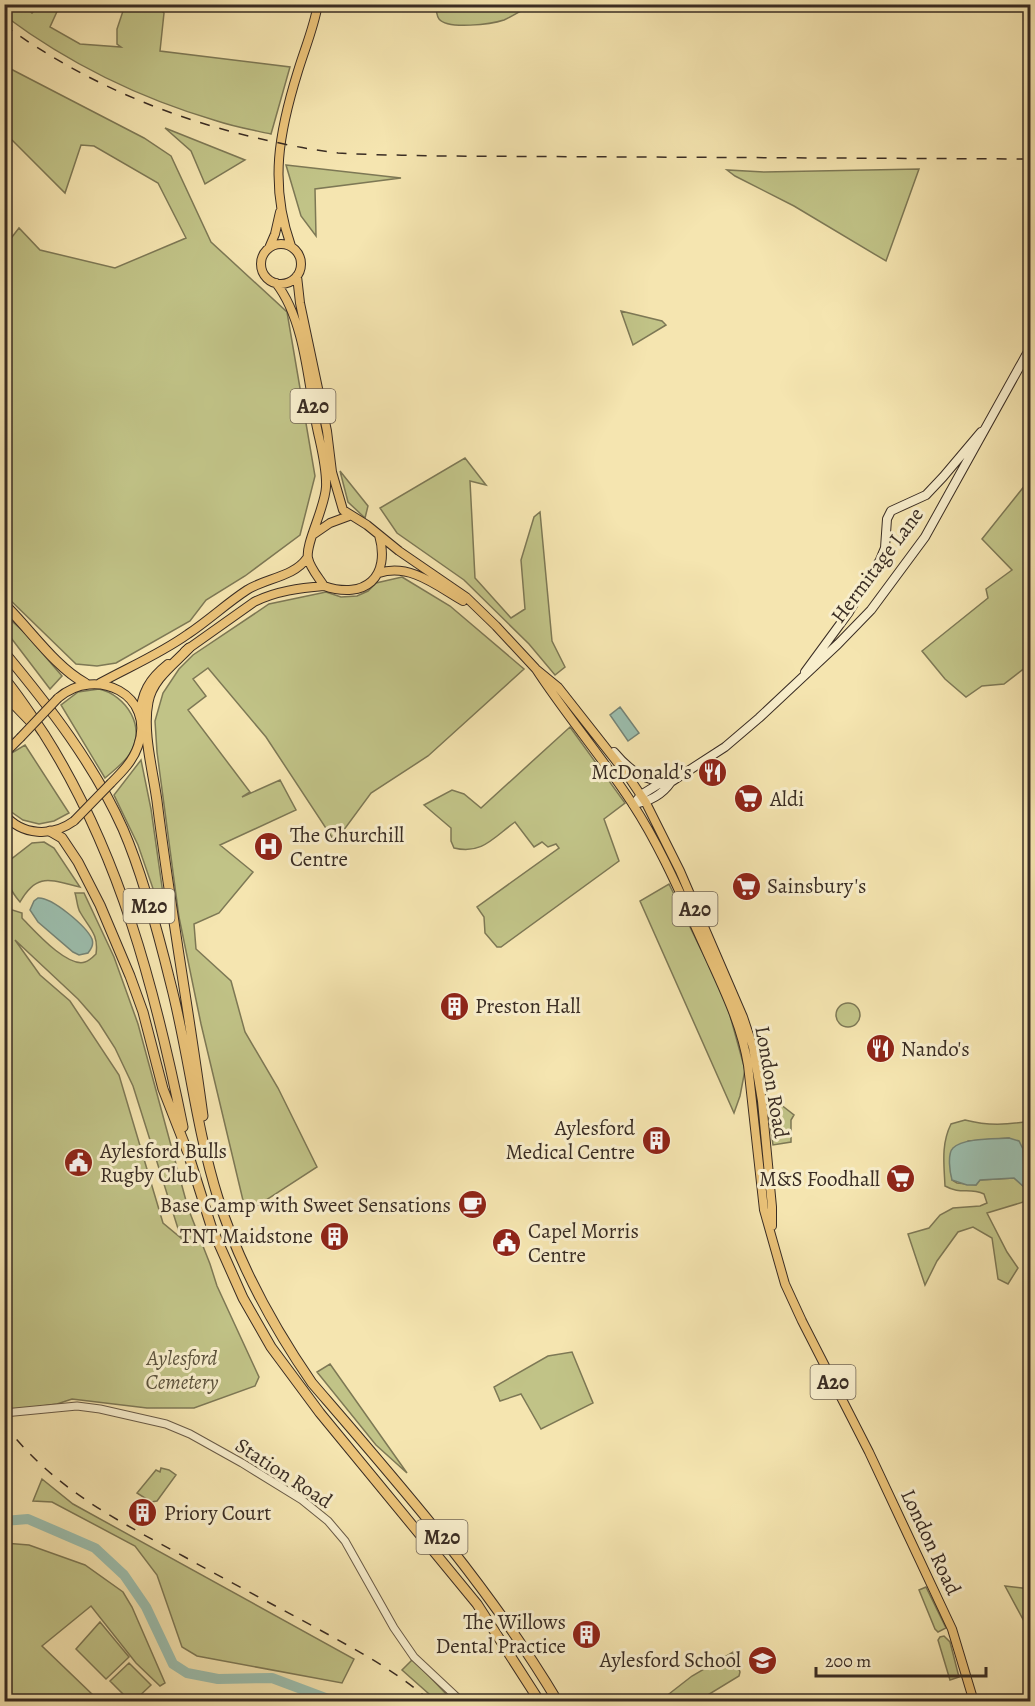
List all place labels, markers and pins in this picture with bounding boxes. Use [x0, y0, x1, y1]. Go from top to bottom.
restaurant icon: McDonald's [697, 756, 729, 788]
place label: McDonald's [591, 758, 692, 786]
supermarket icon: Aldi [733, 783, 765, 815]
place label: Aldi [769, 785, 804, 813]
place label: The Churchill Centre [290, 821, 404, 873]
hospital icon: The Churchill Centre [253, 831, 285, 863]
supermarket icon: Sainsbury's [730, 870, 762, 902]
place label: Sainsbury's [767, 872, 867, 900]
building icon: Preston Hall [438, 990, 470, 1022]
place label: Preston Hall [475, 992, 581, 1020]
restaurant icon: Nando's [864, 1033, 896, 1065]
place label: Nando's [901, 1035, 970, 1063]
place label: Aylesford Medical Centre [505, 1114, 636, 1166]
building icon: Aylesford Medical Centre [640, 1124, 672, 1156]
place label: Aylesford Bulls Rugby Club [99, 1137, 227, 1189]
public building icon: Aylesford Bulls Rugby Club [63, 1147, 95, 1179]
supermarket icon: M&S Foodhall [885, 1163, 917, 1195]
place label: M&S Foodhall [759, 1165, 880, 1193]
cafe icon: Base Camp with Sweet Sensations [456, 1189, 488, 1221]
place label: Base Camp with Sweet Sensations [160, 1191, 451, 1219]
place label: Capel Morris Centre [528, 1217, 639, 1269]
building icon: TNT Maidstone [318, 1220, 350, 1252]
place label: TNT Maidstone [180, 1222, 313, 1250]
public building icon: Capel Morris Centre [491, 1227, 523, 1259]
building icon: Priory Court [127, 1497, 159, 1529]
place label: Priory Court [164, 1499, 271, 1527]
place label: The Willows Dental Practice [436, 1608, 566, 1660]
building icon: The Willows Dental Practice [571, 1618, 603, 1650]
school or university icon: Aylesford School [746, 1644, 778, 1676]
place label: Aylesford School [599, 1646, 741, 1674]

